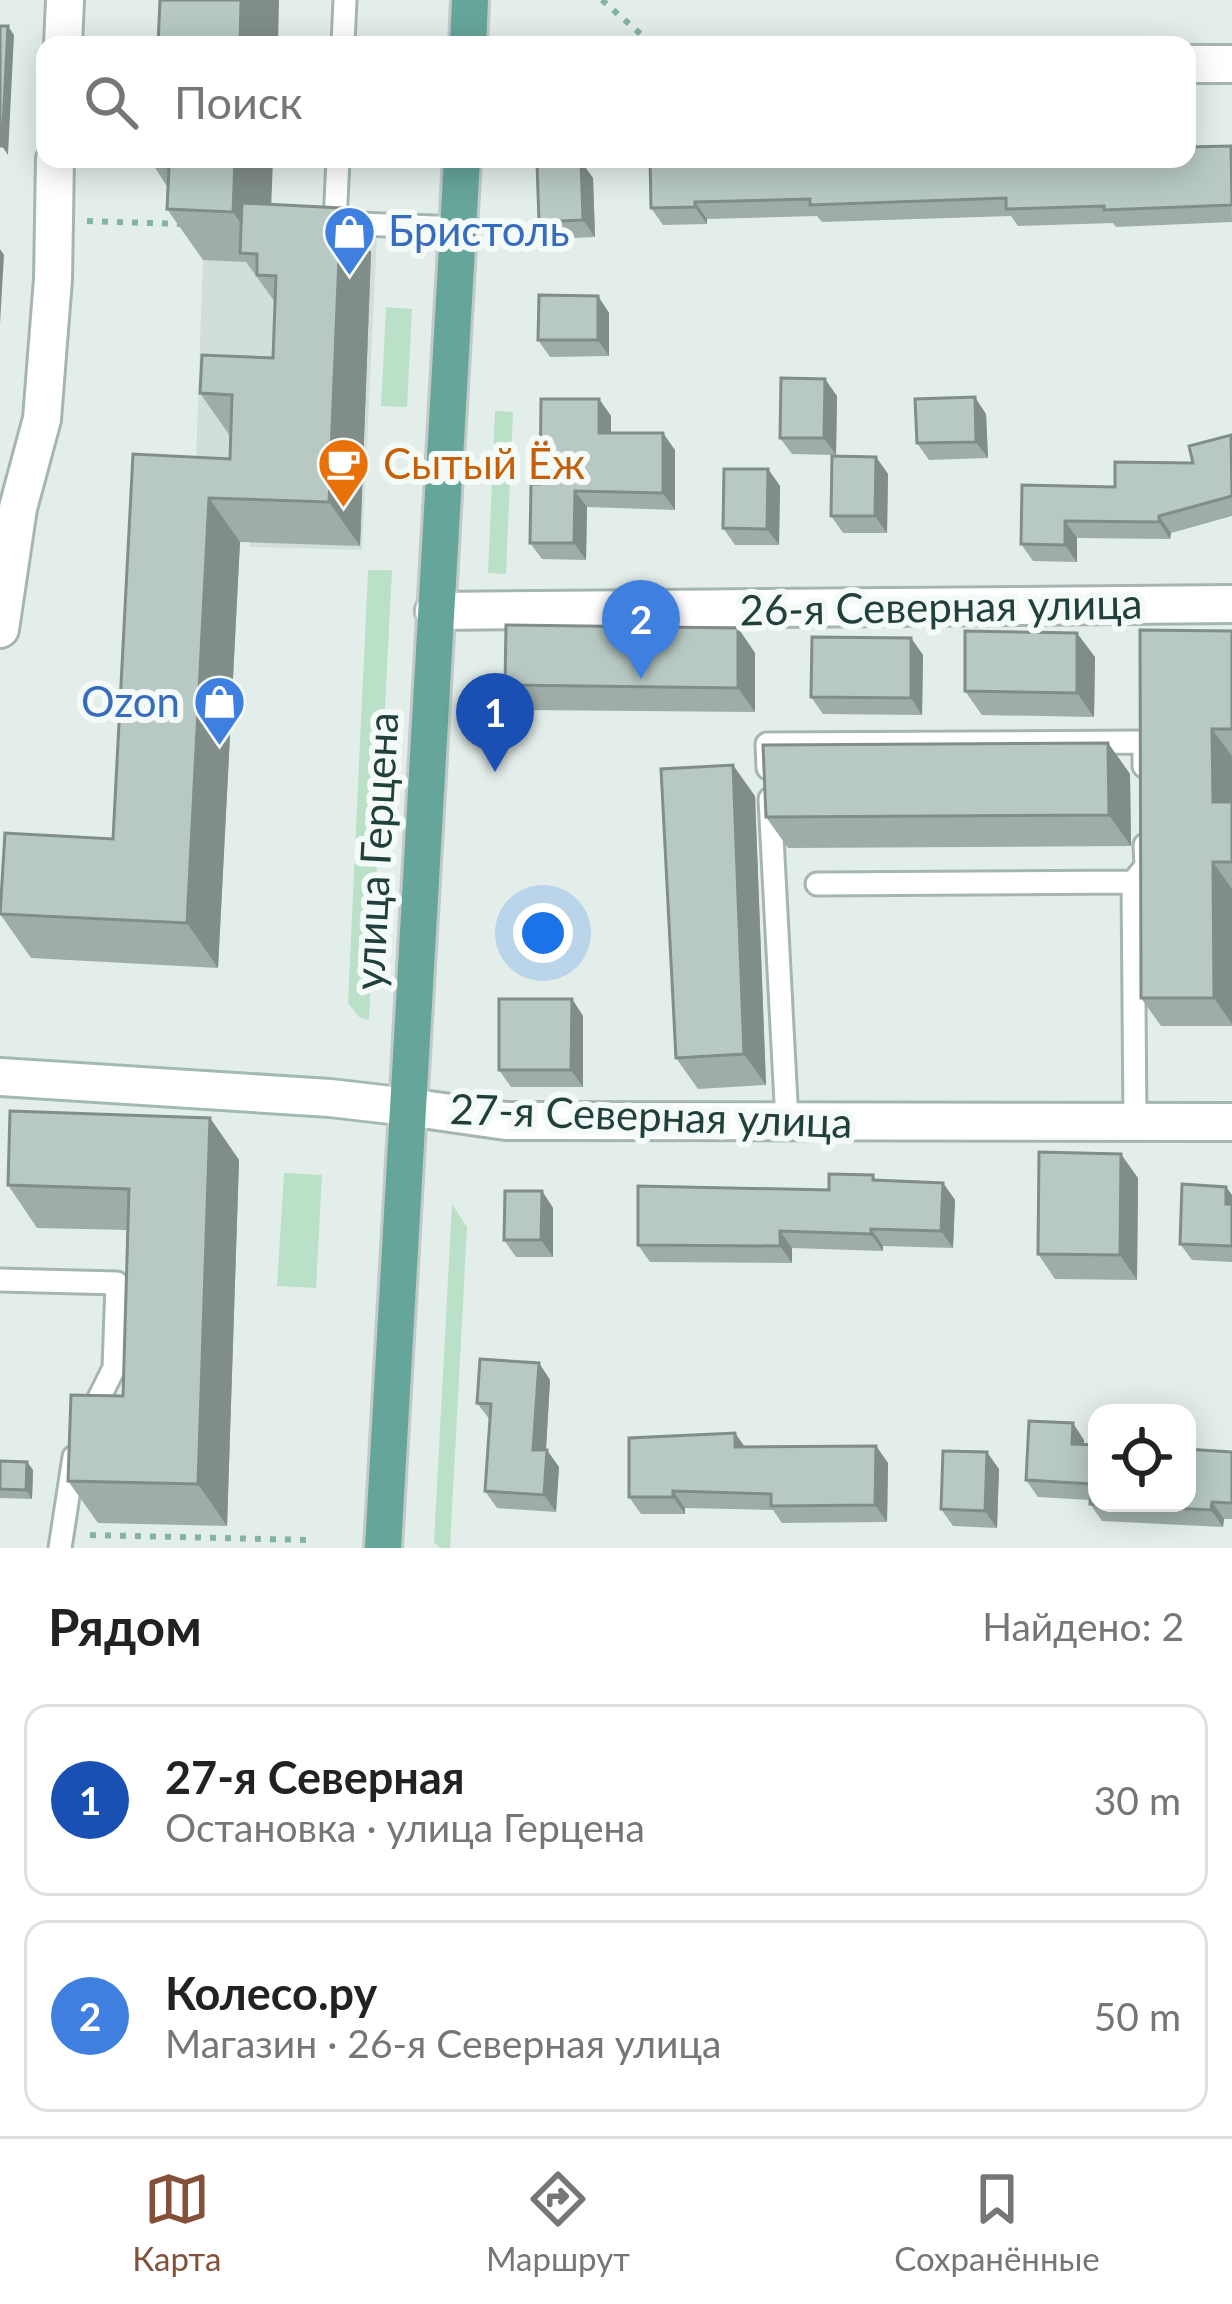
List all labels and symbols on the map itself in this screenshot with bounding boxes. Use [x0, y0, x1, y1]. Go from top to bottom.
shop icon: Бристоль [321, 203, 377, 277]
place label: Бристоль [388, 205, 570, 255]
cafe icon: Сытый Ёж [316, 436, 372, 510]
place label: Сытый Ёж [383, 438, 585, 488]
street label: 26-я Северная улица [739, 577, 1143, 635]
pin: 2 [602, 580, 680, 679]
pin: 1 [456, 673, 534, 772]
shop icon: Ozon [191, 674, 247, 748]
place label: Ozon [81, 676, 180, 726]
street label: улица Герцена [343, 711, 407, 991]
your location [513, 903, 573, 963]
street label: 27-я Северная улица [449, 1083, 853, 1147]

